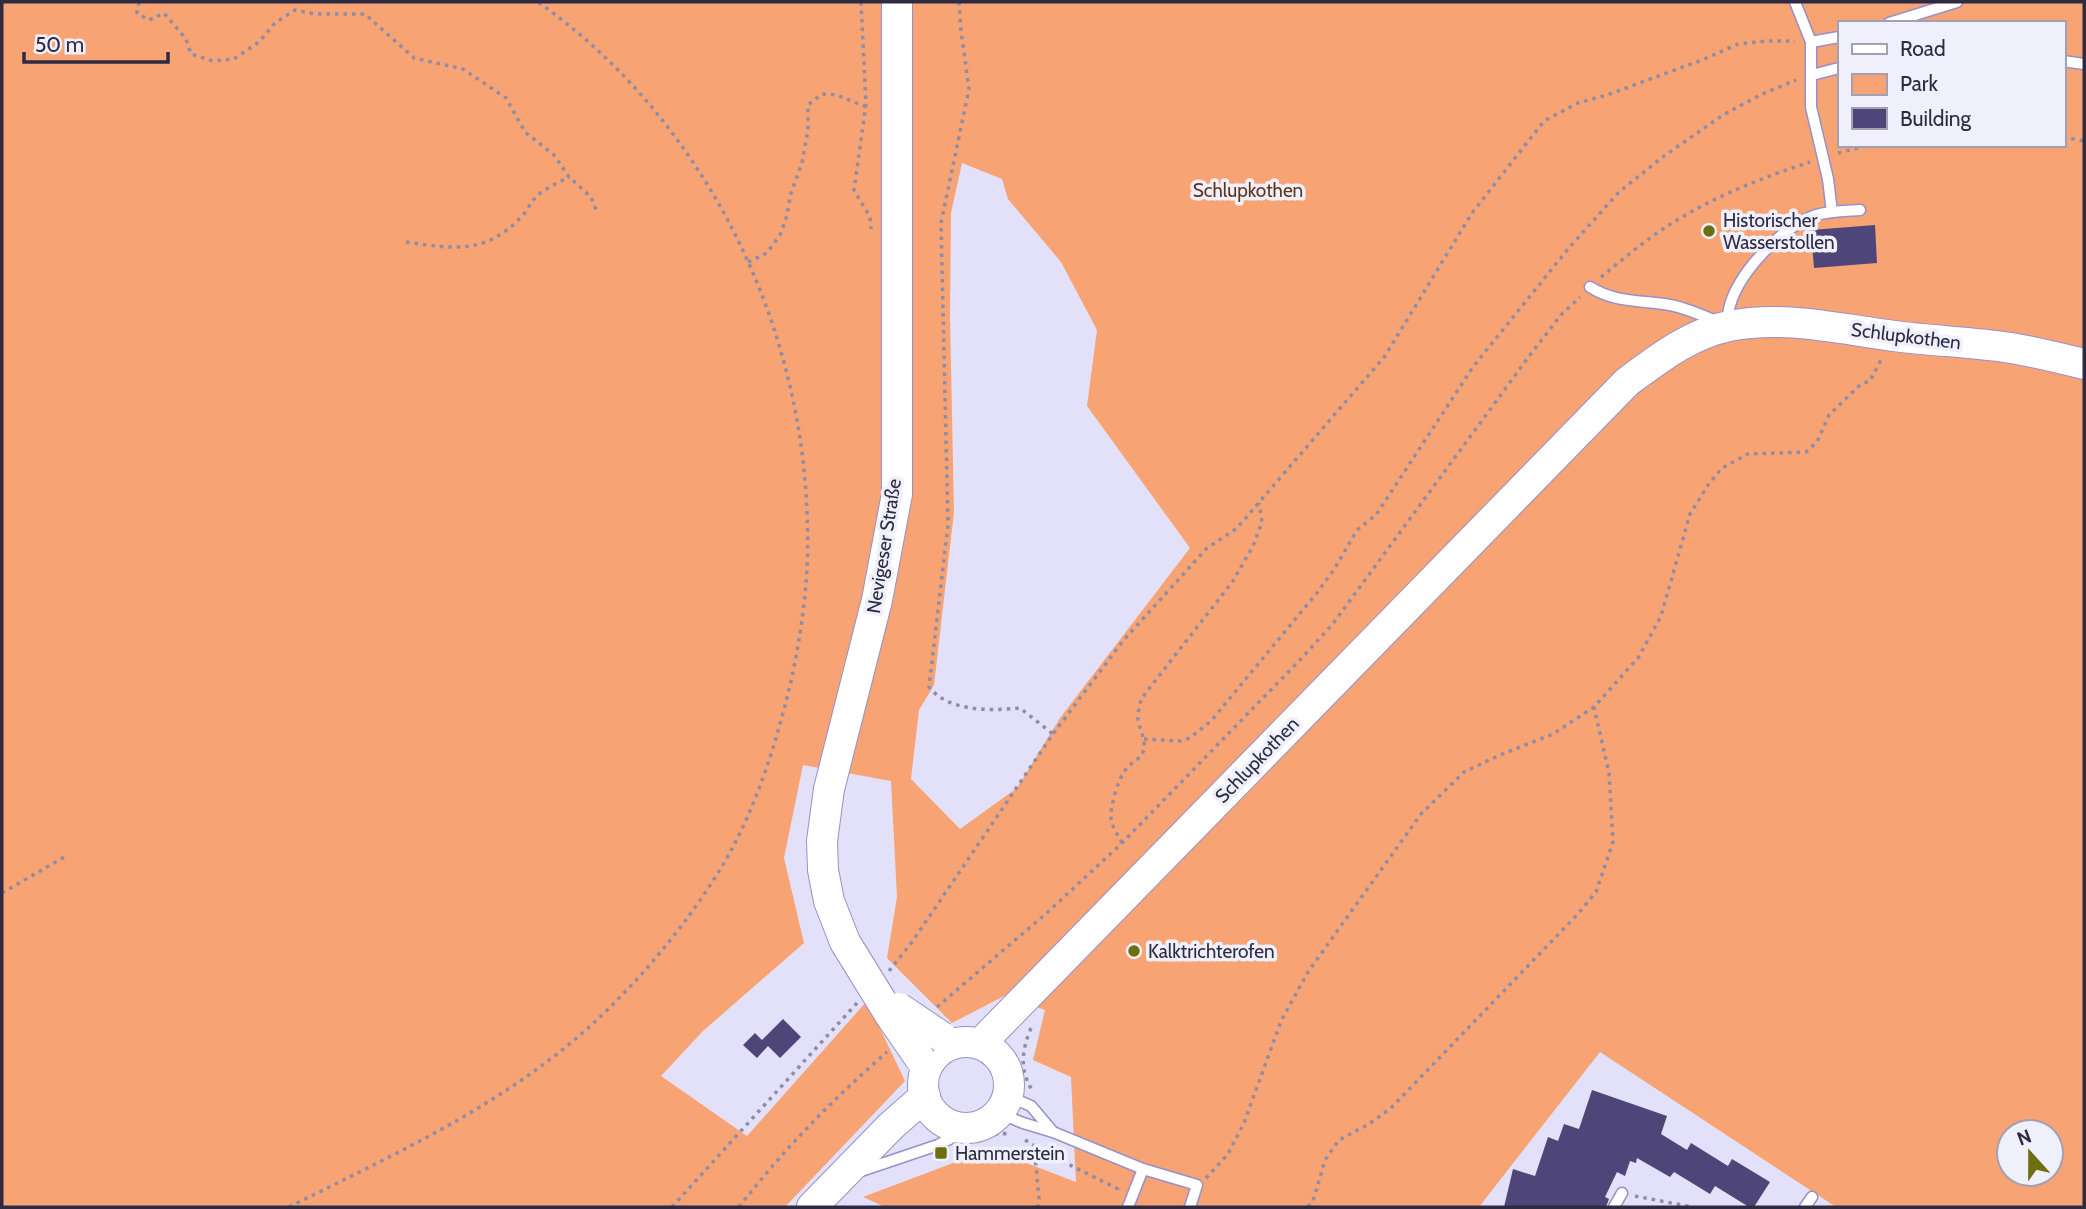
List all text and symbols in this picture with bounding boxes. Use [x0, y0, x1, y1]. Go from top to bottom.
scale bar [24, 21, 168, 65]
legend [1838, 21, 2065, 147]
text: 50 m [35, 32, 84, 57]
text: Road [1900, 36, 1946, 61]
text: Park [1900, 71, 1938, 96]
text: Building [1900, 106, 1972, 131]
park label: Schlupkothen [1193, 179, 1303, 202]
place label: Historischer Wasserstollen [1723, 209, 1835, 254]
marker: Historischer Wasserstollen [1701, 223, 1717, 239]
street label: Schlupkothen [1850, 318, 1962, 354]
street label: Nevigeser Straße [862, 477, 906, 615]
street label: Schlupkothen [1210, 712, 1304, 808]
place label: Kalktrichterofen [1148, 940, 1275, 963]
marker: Kalktrichterofen [1126, 943, 1142, 959]
north arrow [1995, 1118, 2065, 1188]
text: N [2014, 1124, 2034, 1151]
place label: Hammerstein [955, 1142, 1065, 1165]
marker: Hammerstein [933, 1145, 949, 1161]

